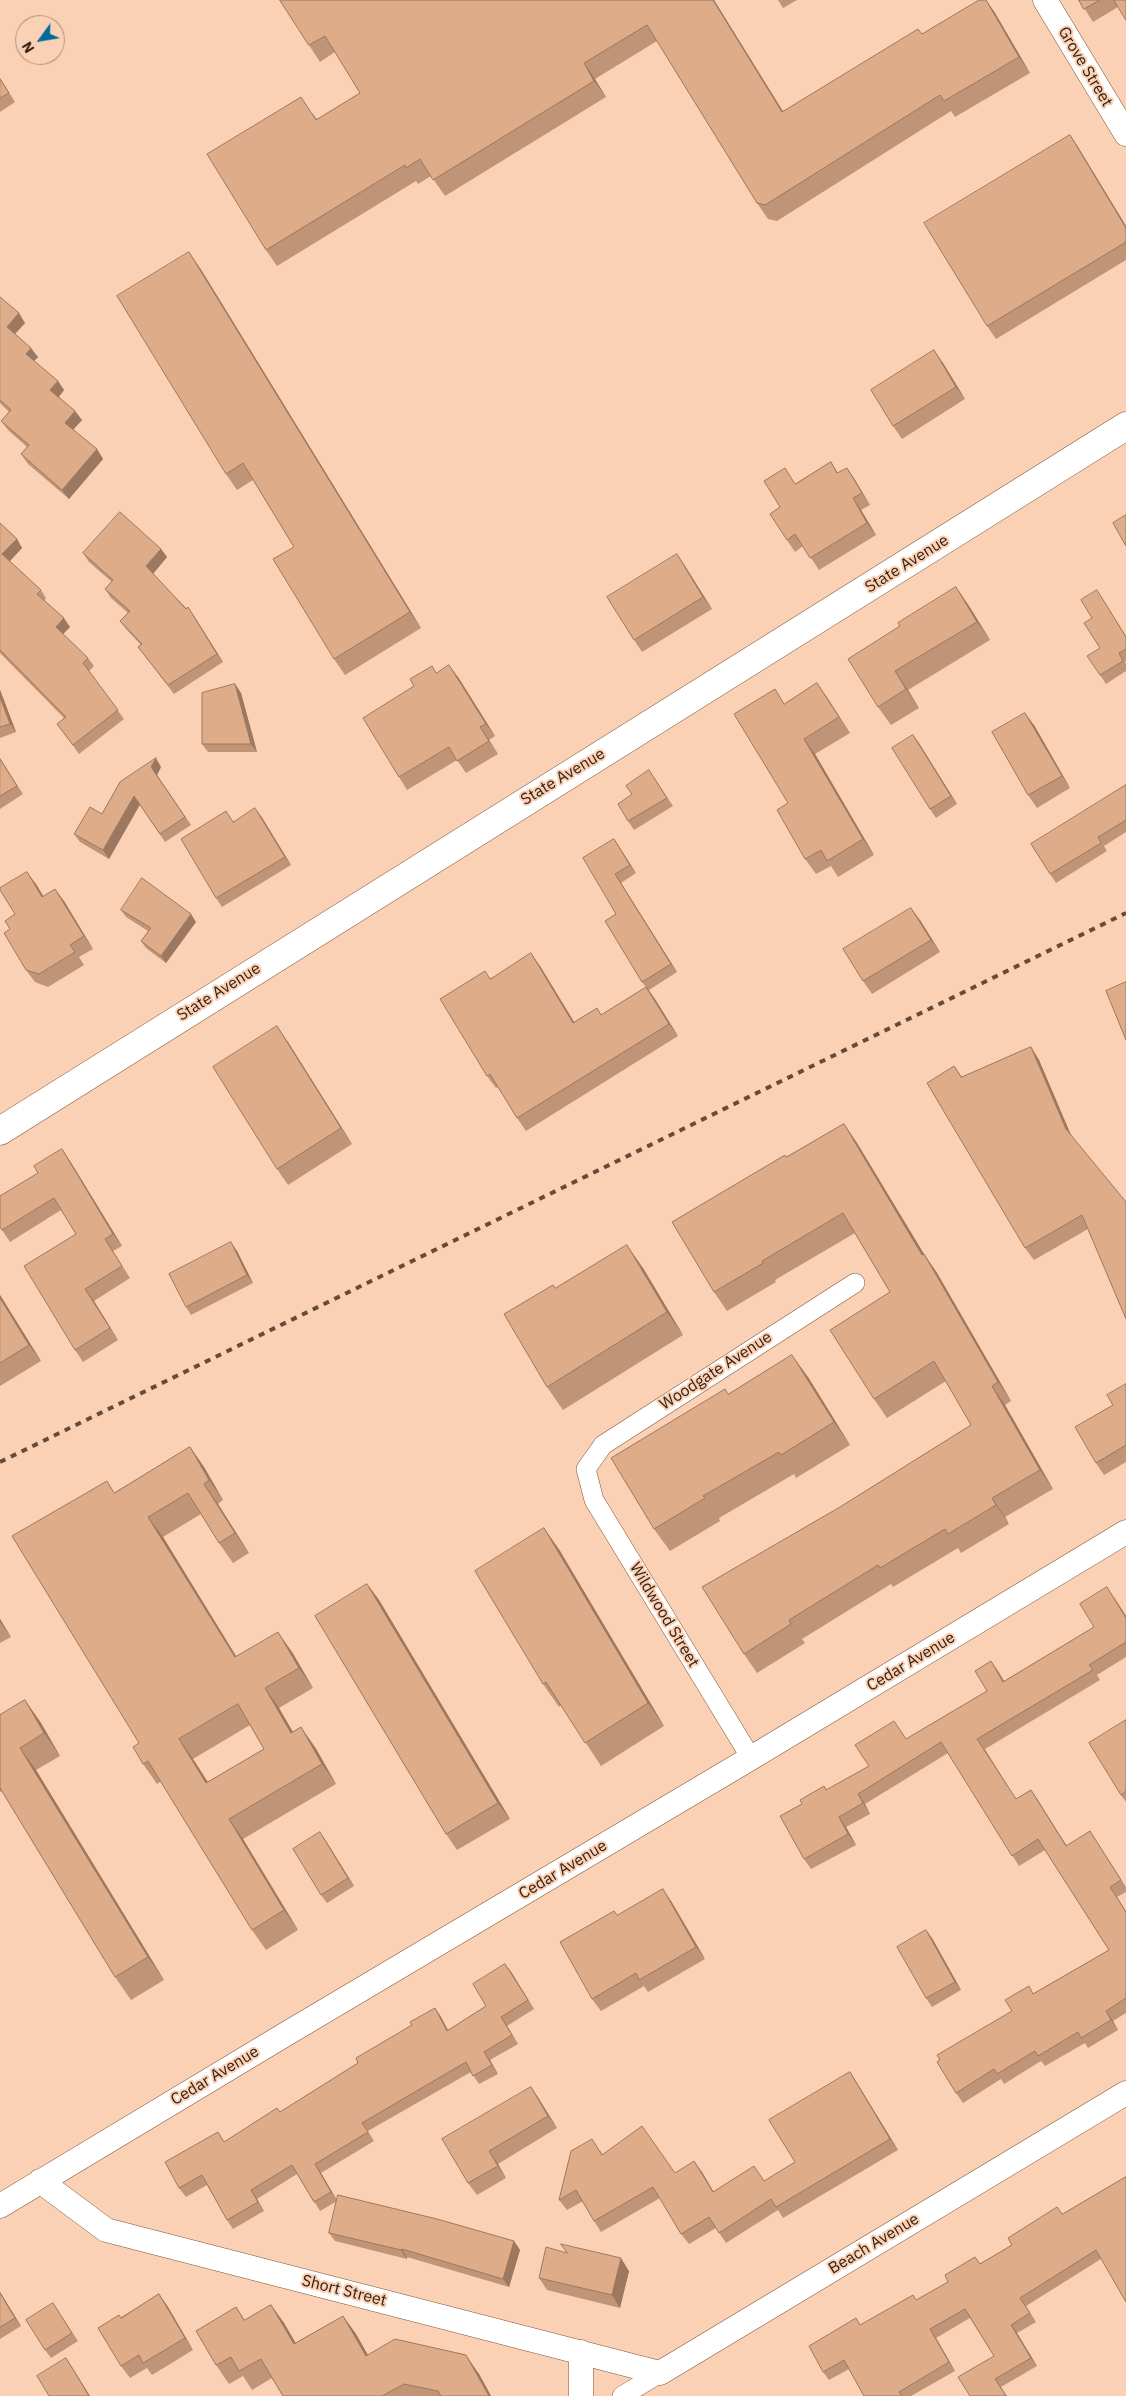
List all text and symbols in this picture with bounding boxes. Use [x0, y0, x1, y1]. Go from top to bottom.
north arrow [15, 15, 65, 65]
street label: Grove Street [1054, 24, 1116, 110]
text: N [18, 38, 38, 56]
street label: State Avenue [862, 531, 952, 597]
street label: State Avenue [517, 744, 609, 810]
street label: State Avenue [174, 959, 264, 1025]
street label: Woodgate Avenue [656, 1328, 776, 1414]
street label: Wildwood Street [625, 1559, 703, 1671]
street label: Cedar Avenue [863, 1628, 959, 1696]
street label: Cedar Avenue [515, 1836, 611, 1904]
street label: Cedar Avenue [167, 2042, 263, 2110]
street label: Beach Avenue [825, 2209, 923, 2279]
street label: Short Street [300, 2271, 388, 2311]

